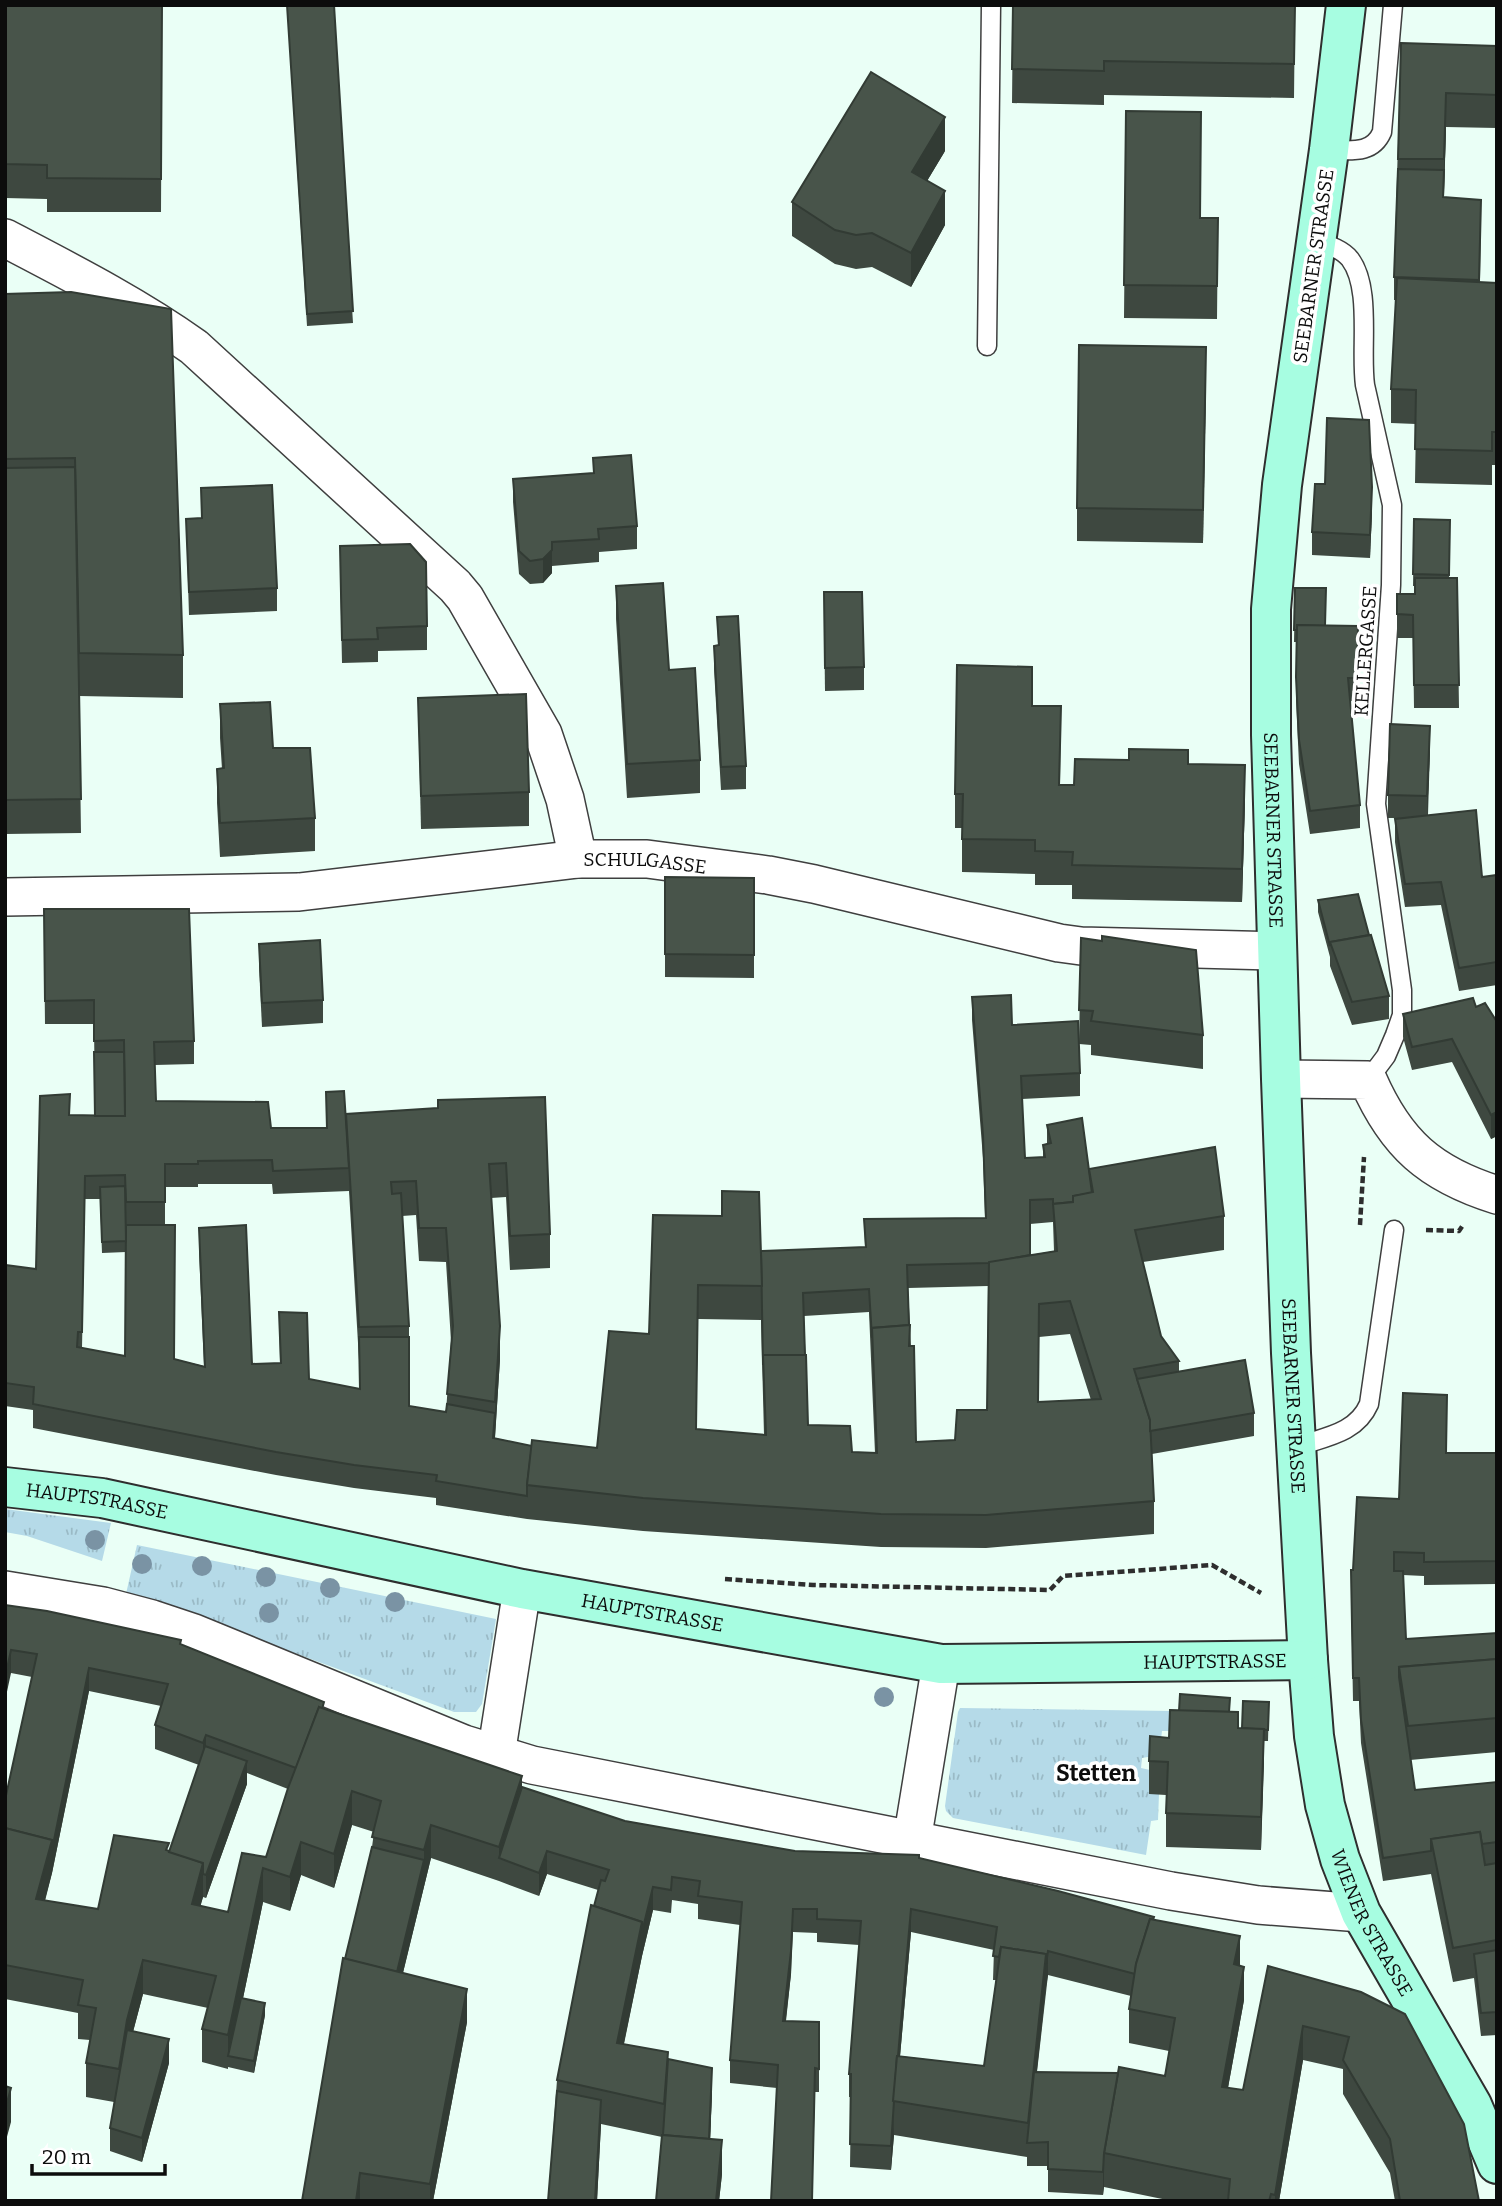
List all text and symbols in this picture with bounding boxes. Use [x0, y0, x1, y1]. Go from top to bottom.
street label: SEEBARNER STRASSE [1288, 168, 1339, 365]
street label: KELLERGASSE [1349, 585, 1382, 717]
street label: SEEBARNER STRASSE [1259, 732, 1288, 928]
street label: SCHULGASSE [583, 848, 708, 879]
street label: SEEBARNER STRASSE [1277, 1298, 1310, 1494]
street label: HAUPTSTRASSE [25, 1478, 170, 1524]
street label: HAUPTSTRASSE [580, 1589, 725, 1637]
street label: HAUPTSTRASSE [1143, 1649, 1287, 1674]
district label: Stetten [1056, 1759, 1136, 1787]
street label: WIENER STRASSE [1326, 1847, 1418, 2001]
scale bar [32, 2132, 164, 2176]
text: 20 m [42, 2144, 91, 2170]

